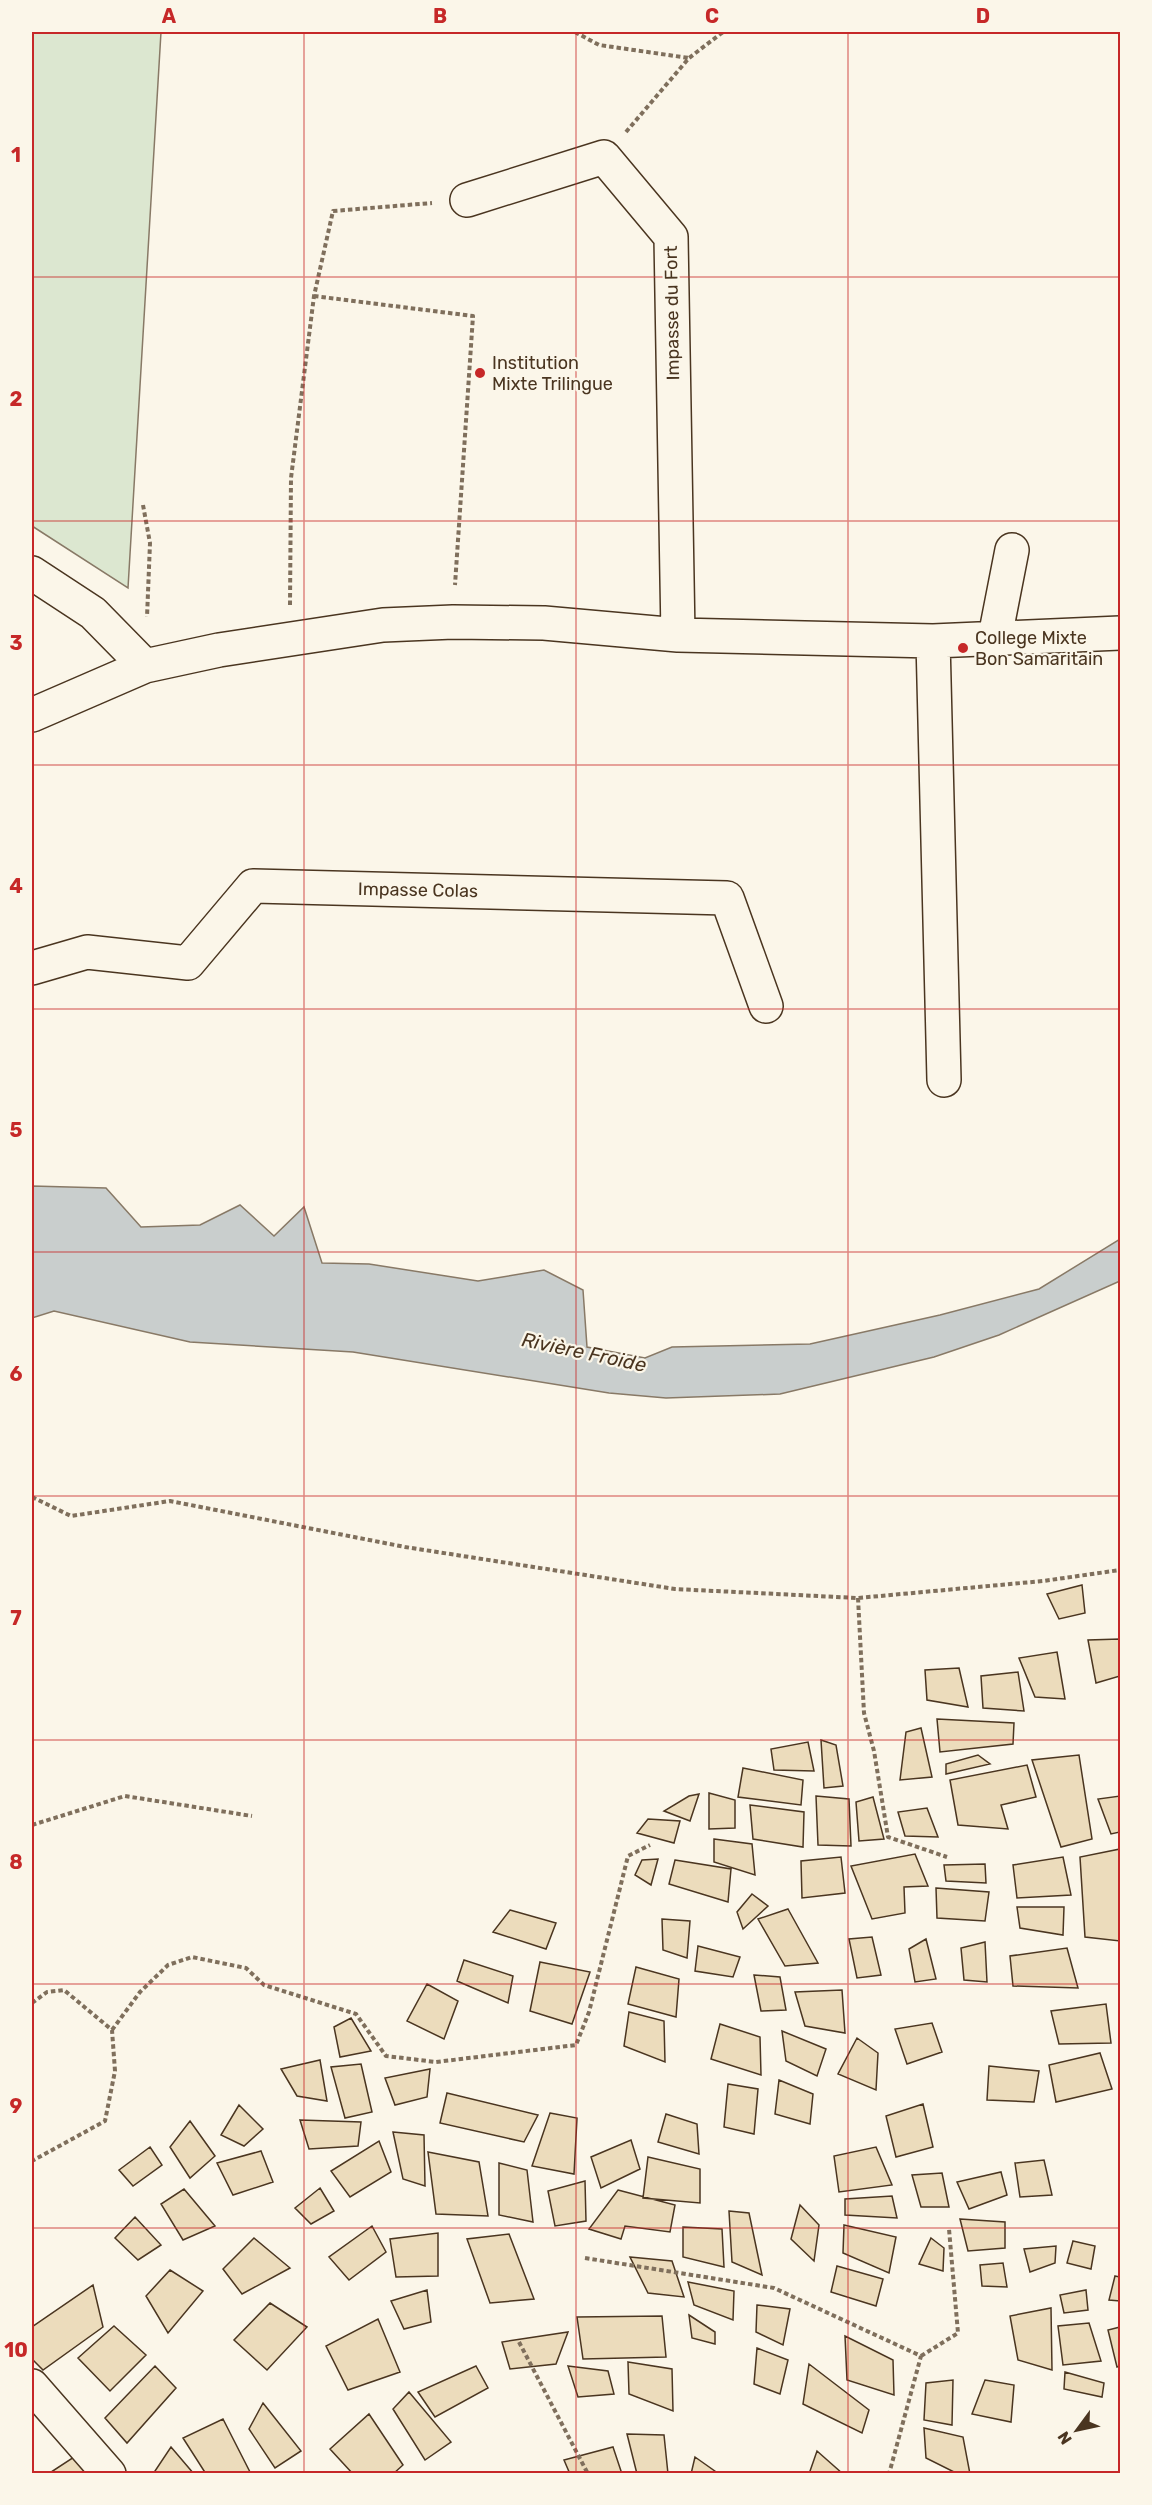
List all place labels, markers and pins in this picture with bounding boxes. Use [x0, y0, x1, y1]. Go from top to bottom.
place label: Institution Mixte Trilingue [492, 352, 613, 395]
marker: Institution Mixte Trilingue [473, 366, 487, 380]
place label: College Mixte Bon Samaritain [975, 627, 1103, 670]
marker: College Mixte Bon Samaritain [956, 641, 970, 655]

